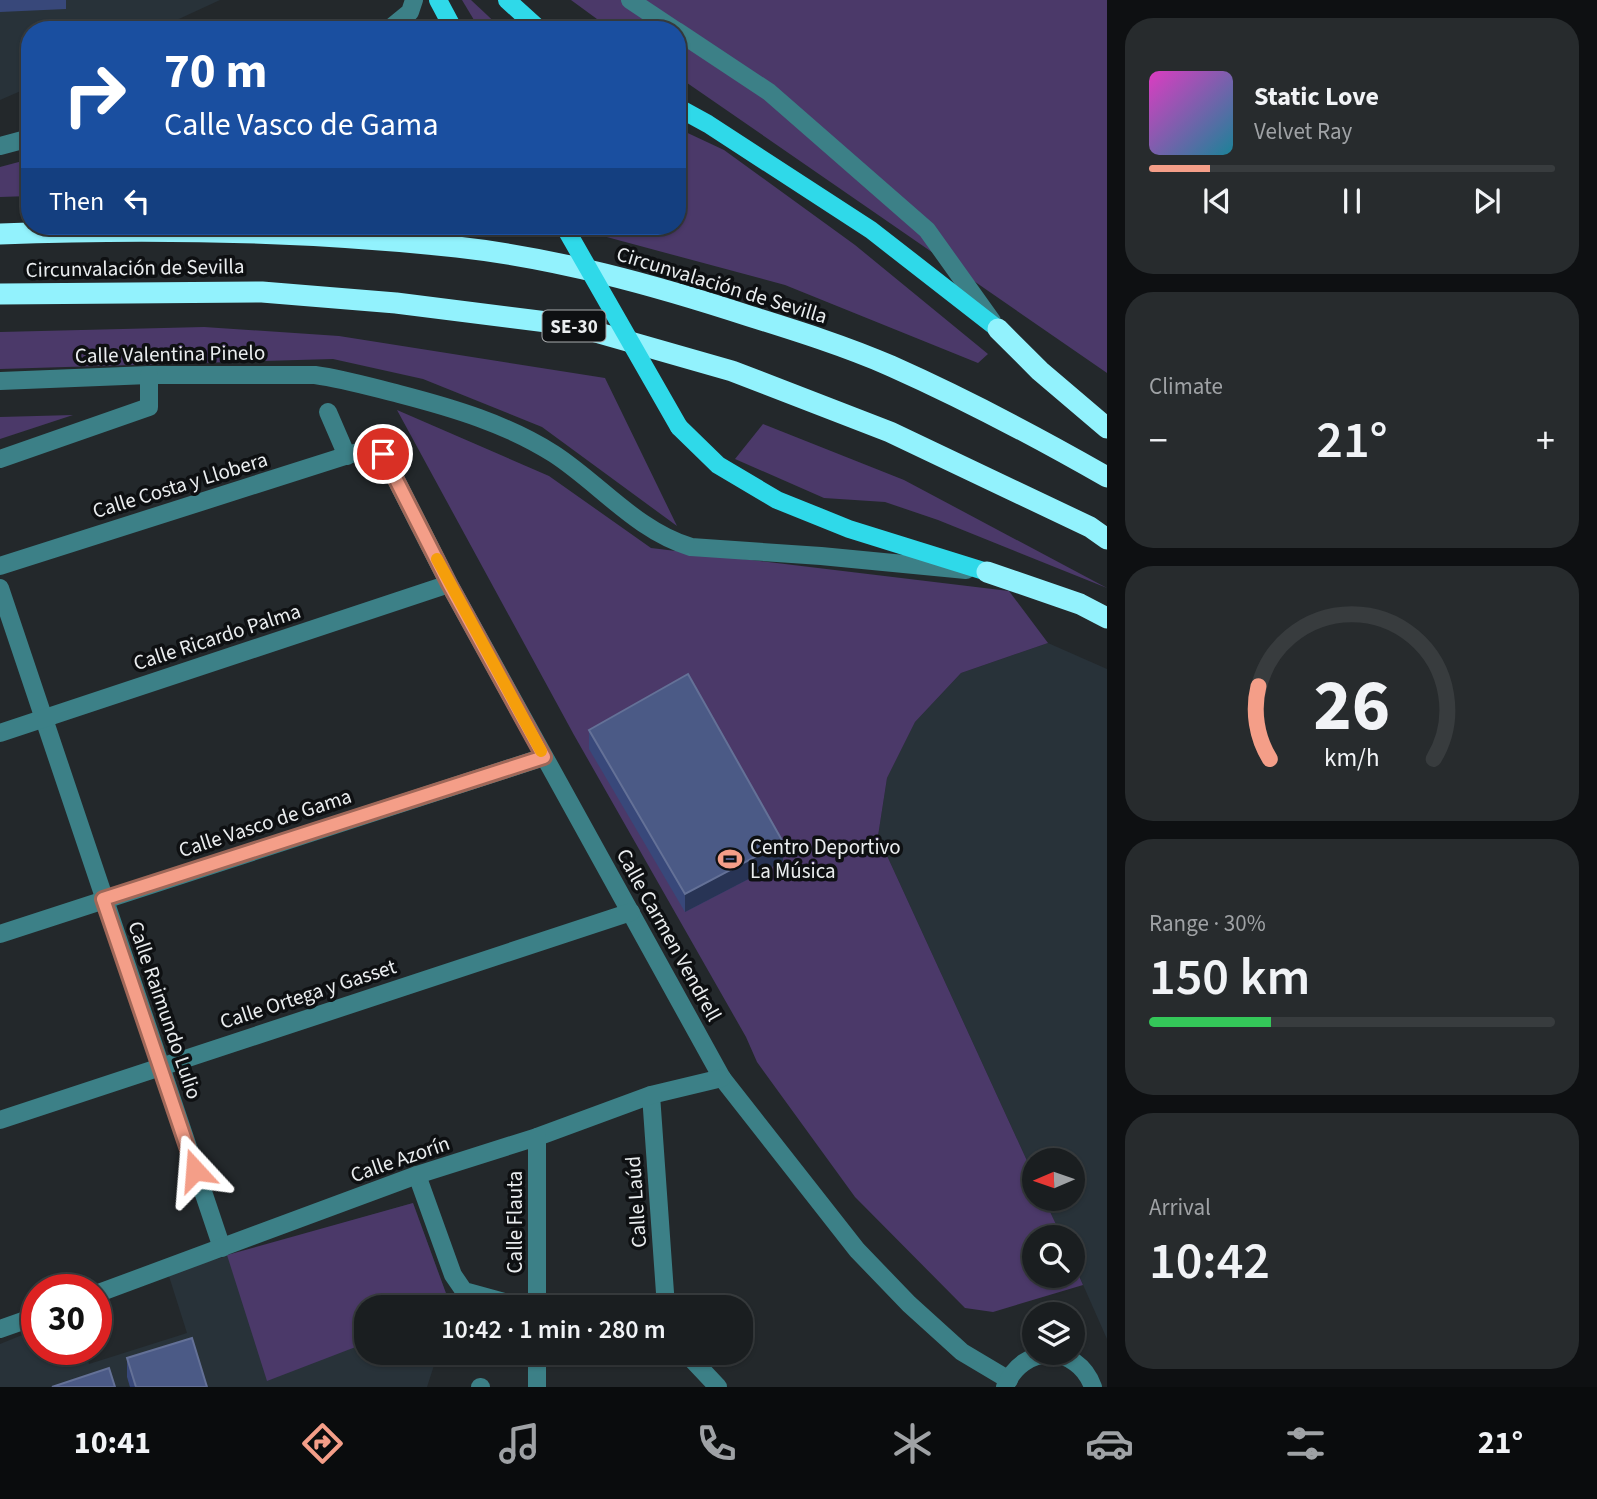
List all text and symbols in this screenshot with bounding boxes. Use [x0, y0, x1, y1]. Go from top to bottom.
text: 70 m [164, 37, 268, 107]
icon: right [49, 49, 140, 140]
text: Static Love [1254, 78, 1379, 115]
text: Calle Vasco de Gama [164, 102, 439, 148]
text: Velvet Ray [1254, 115, 1352, 148]
icon: left [118, 182, 156, 220]
icon: previous [1198, 182, 1236, 220]
icon: pause [1333, 182, 1371, 220]
icon: next [1468, 182, 1506, 220]
text: Then [49, 183, 104, 220]
street label: Circunvalación de Sevilla [613, 239, 831, 331]
street label: Circunvalación de Sevilla [25, 251, 245, 285]
road number: SE-30 [542, 310, 606, 342]
street label: Calle Valentina Pinelo [75, 337, 265, 371]
text: Climate [1149, 370, 1223, 403]
text: 21° [1316, 404, 1388, 478]
text: − [1149, 414, 1168, 468]
text: + [1536, 414, 1555, 468]
pin [353, 424, 413, 484]
icon: arrive [364, 435, 402, 473]
street label: Calle Costa y Llobera [89, 444, 271, 526]
street label: Calle Ricardo Palma [130, 596, 304, 678]
text: 26 [1314, 655, 1390, 759]
text: km/h [1324, 740, 1380, 776]
street label: Calle Vasco de Gama [175, 781, 355, 865]
place label: Centro Deportivo La Música [750, 832, 901, 886]
street label: Calle Carmen Vendrell [609, 843, 729, 1027]
sports icon: Centro Deportivo La Música [716, 845, 744, 873]
text: Range · 30% [1149, 907, 1266, 940]
street label: Calle Raimundo Lulio [120, 917, 210, 1103]
text: 150 km [1149, 941, 1310, 1015]
street label: Calle Ortega y Gasset [216, 951, 400, 1037]
street label: Calle Azorín [346, 1128, 454, 1190]
position arrow [158, 1133, 232, 1207]
north arrow [1022, 1148, 1085, 1211]
map controls [1022, 1148, 1085, 1365]
street label: Calle Laúd [618, 1155, 654, 1249]
street label: Calle Flauta [500, 1171, 530, 1273]
text: Arrival [1149, 1191, 1211, 1224]
button: search [1022, 1225, 1085, 1288]
text: 10:42 [1149, 1225, 1270, 1299]
speed limit sign: 30 [21, 1274, 112, 1365]
button: layers [1022, 1302, 1085, 1365]
text: 10:42 · 1 min · 280 m [441, 1311, 666, 1348]
icon: directions [298, 1419, 347, 1468]
icon: music [495, 1419, 544, 1468]
icon: phone [692, 1419, 741, 1468]
icon: climate [888, 1419, 937, 1468]
icon: car [1085, 1419, 1134, 1468]
icon: filters [1281, 1419, 1330, 1468]
text: 10:41 [74, 1420, 151, 1466]
text: 21° [1478, 1420, 1523, 1466]

